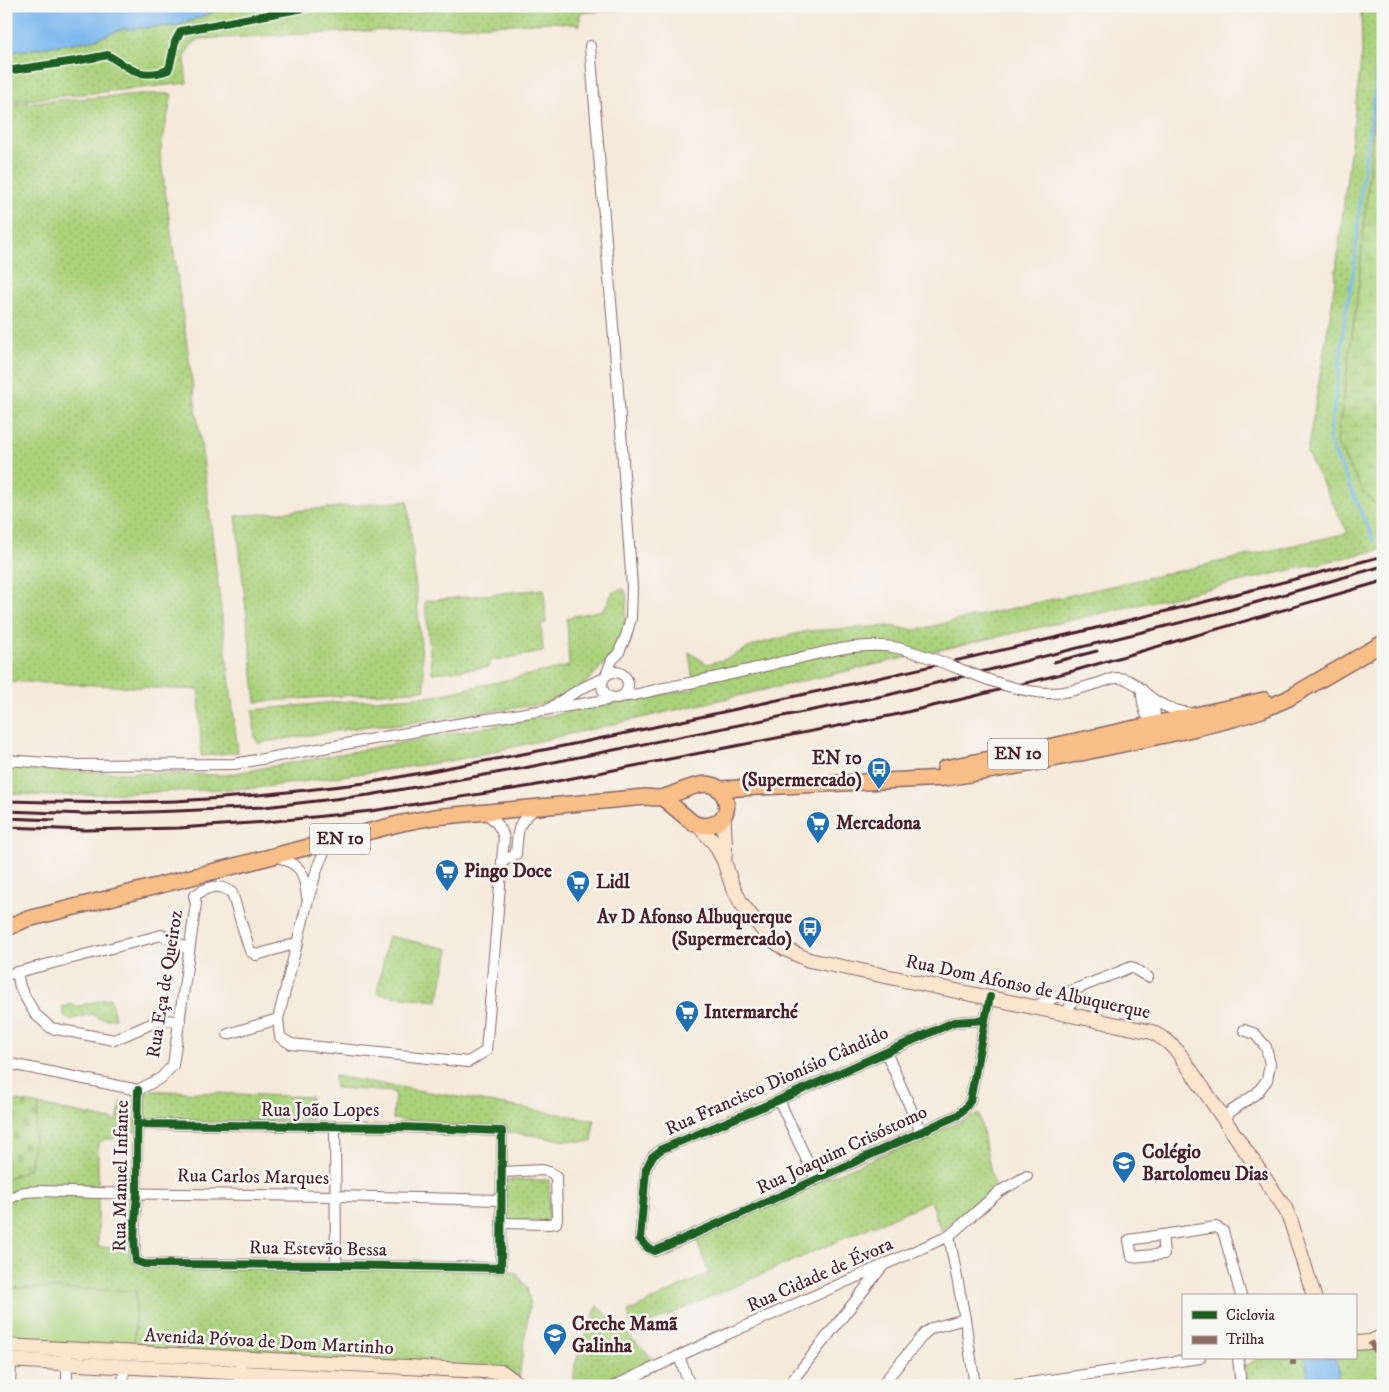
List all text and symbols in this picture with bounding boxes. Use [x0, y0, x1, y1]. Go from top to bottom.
road number: EN 10 [988, 739, 1048, 770]
place label: EN 10 (Supermercado) [742, 747, 862, 792]
bus stop icon: EN 10 (Supermercado) [866, 756, 892, 790]
supermarket icon: Mercadona [805, 810, 831, 844]
place label: Mercadona [836, 812, 922, 835]
road number: EN 10 [310, 824, 370, 854]
supermarket icon: Pingo Doce [434, 858, 460, 892]
place label: Pingo Doce [464, 860, 552, 883]
supermarket icon: Lidl [565, 869, 591, 903]
place label: Lidl [596, 871, 630, 894]
place label: Av D Afonso Albuquerque (Supermercado) [596, 906, 792, 951]
street label: Rua Eça de Queiroz [142, 908, 188, 1060]
bus stop icon: Av D Afonso Albuquerque (Supermercado) [797, 915, 823, 949]
street label: Rua Dom Afonso de Albuquerque [903, 950, 1153, 1025]
supermarket icon: Intermarché [674, 999, 700, 1033]
place label: Intermarché [704, 1001, 799, 1024]
street label: Rua Francisco Dionísio Cândido [662, 1021, 892, 1141]
street label: Rua João Lopes [261, 1099, 379, 1122]
street label: Rua Manuel Infante [108, 1100, 134, 1252]
street label: Rua Joaquim Crisóstomo [753, 1100, 931, 1201]
place label: Colégio Bartolomeu Dias [1142, 1141, 1269, 1186]
school or university icon: Colégio Bartolomeu Dias [1111, 1150, 1137, 1184]
street label: Rua Carlos Marques [177, 1164, 329, 1191]
street label: Rua Cidade de Évora [743, 1232, 897, 1318]
street label: Rua Estevão Bessa [249, 1236, 387, 1262]
legend [1182, 1294, 1356, 1360]
text: Ciclovia [1226, 1306, 1275, 1325]
place label: Creche Mamã Galinha [572, 1313, 678, 1358]
school or university icon: Creche Mamã Galinha [542, 1322, 568, 1356]
street label: Avenida Póvoa de Dom Martinho [144, 1324, 394, 1360]
text: Trilha [1226, 1330, 1265, 1349]

